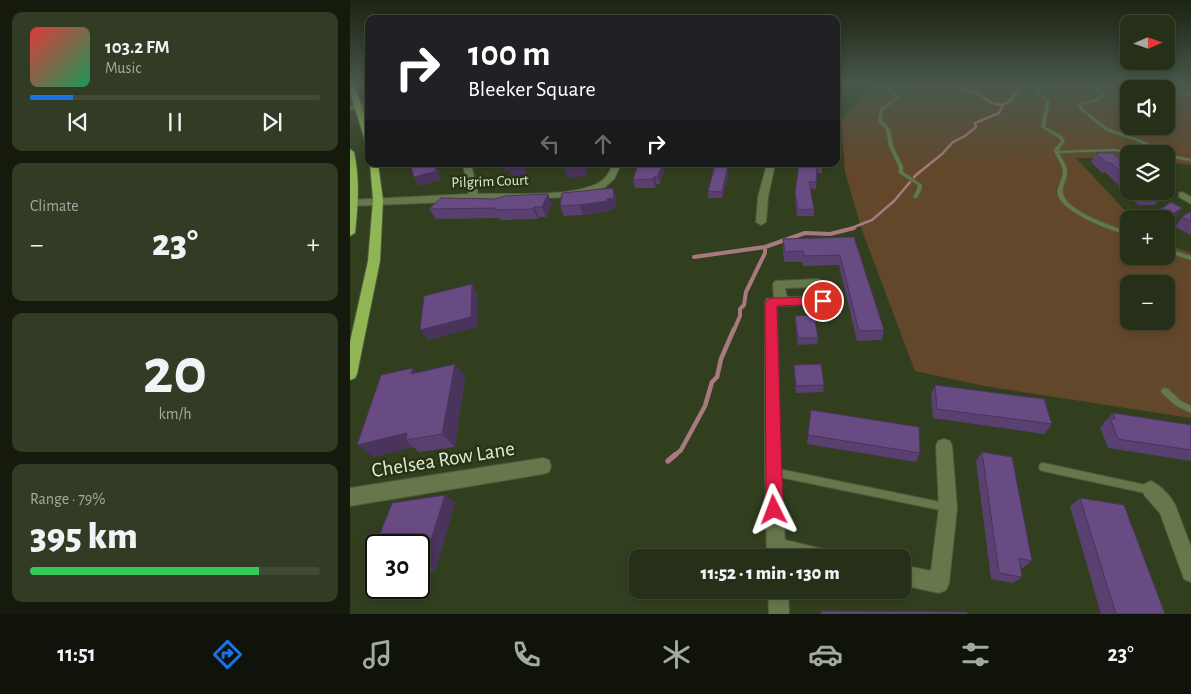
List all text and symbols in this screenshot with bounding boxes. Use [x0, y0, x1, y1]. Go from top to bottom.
north arrow [1120, 15, 1175, 70]
map controls [1120, 15, 1175, 330]
icon: right [385, 35, 450, 100]
text: 100 m [468, 37, 551, 72]
text: 103.2 FM [105, 38, 170, 57]
text: Music [105, 60, 141, 76]
text: Bleeker Square [468, 78, 596, 100]
button: sound [1120, 80, 1175, 135]
icon: previous [64, 108, 92, 136]
icon: pause [161, 108, 189, 136]
icon: next [258, 108, 286, 136]
icon: left [536, 130, 564, 158]
icon: ahead [589, 130, 617, 158]
icon: right [642, 130, 670, 158]
button: layers [1120, 145, 1175, 200]
street label: Pilgrim Court [451, 173, 529, 190]
text: Climate [30, 198, 79, 214]
button: + [1120, 210, 1175, 265]
text: 23° [152, 225, 198, 263]
text: − [30, 231, 43, 259]
text: + [307, 231, 320, 259]
button: − [1120, 275, 1175, 330]
pin [802, 280, 844, 322]
icon: arrive [809, 287, 837, 315]
text: 20 [143, 340, 207, 405]
text: km/h [158, 406, 192, 422]
street label: Chelsea Row Lane [370, 438, 516, 481]
position arrow [747, 483, 799, 535]
text: Range · 79% [30, 491, 106, 507]
text: 395 km [30, 518, 138, 556]
speed limit sign: 30 [365, 534, 430, 599]
text: 11:52 · 1 min · 130 m [700, 564, 840, 583]
icon: directions [210, 637, 245, 672]
icon: music [360, 637, 395, 672]
icon: phone [509, 637, 544, 672]
icon: climate [659, 637, 694, 672]
icon: car [808, 637, 843, 672]
icon: filters [958, 637, 993, 672]
text: 11:51 [57, 643, 96, 665]
text: 23° [1107, 643, 1134, 665]

